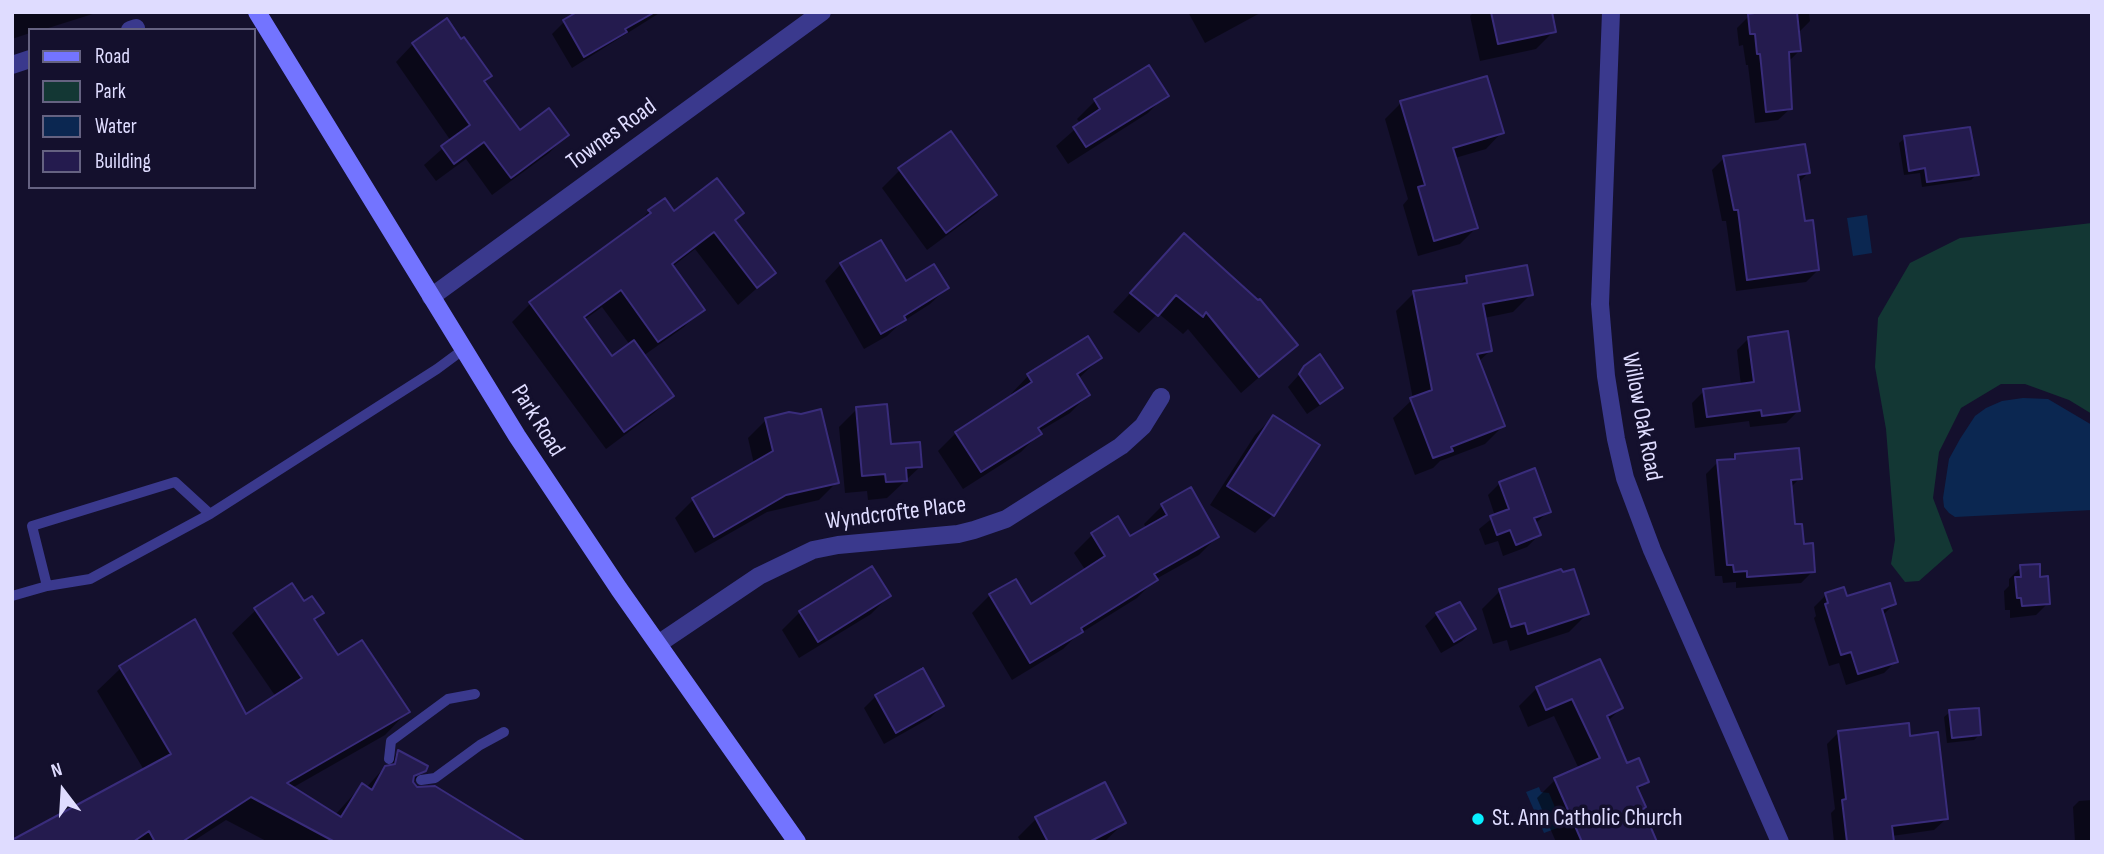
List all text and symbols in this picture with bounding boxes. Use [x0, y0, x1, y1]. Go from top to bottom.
legend [28, 28, 256, 189]
text: Road [95, 44, 130, 69]
text: Park [95, 79, 126, 104]
street label: Townes Road [562, 93, 662, 177]
text: Water [95, 114, 137, 139]
text: Building [95, 149, 151, 174]
street label: Willow Oak Road [1614, 350, 1668, 484]
street label: Park Road [504, 380, 570, 462]
street label: Wyndcrofte Place [824, 491, 968, 537]
north arrow [28, 756, 98, 826]
text: N [48, 758, 65, 783]
place label: St. Ann Catholic Church [1492, 805, 1683, 833]
marker: St. Ann Catholic Church [1470, 811, 1486, 827]

